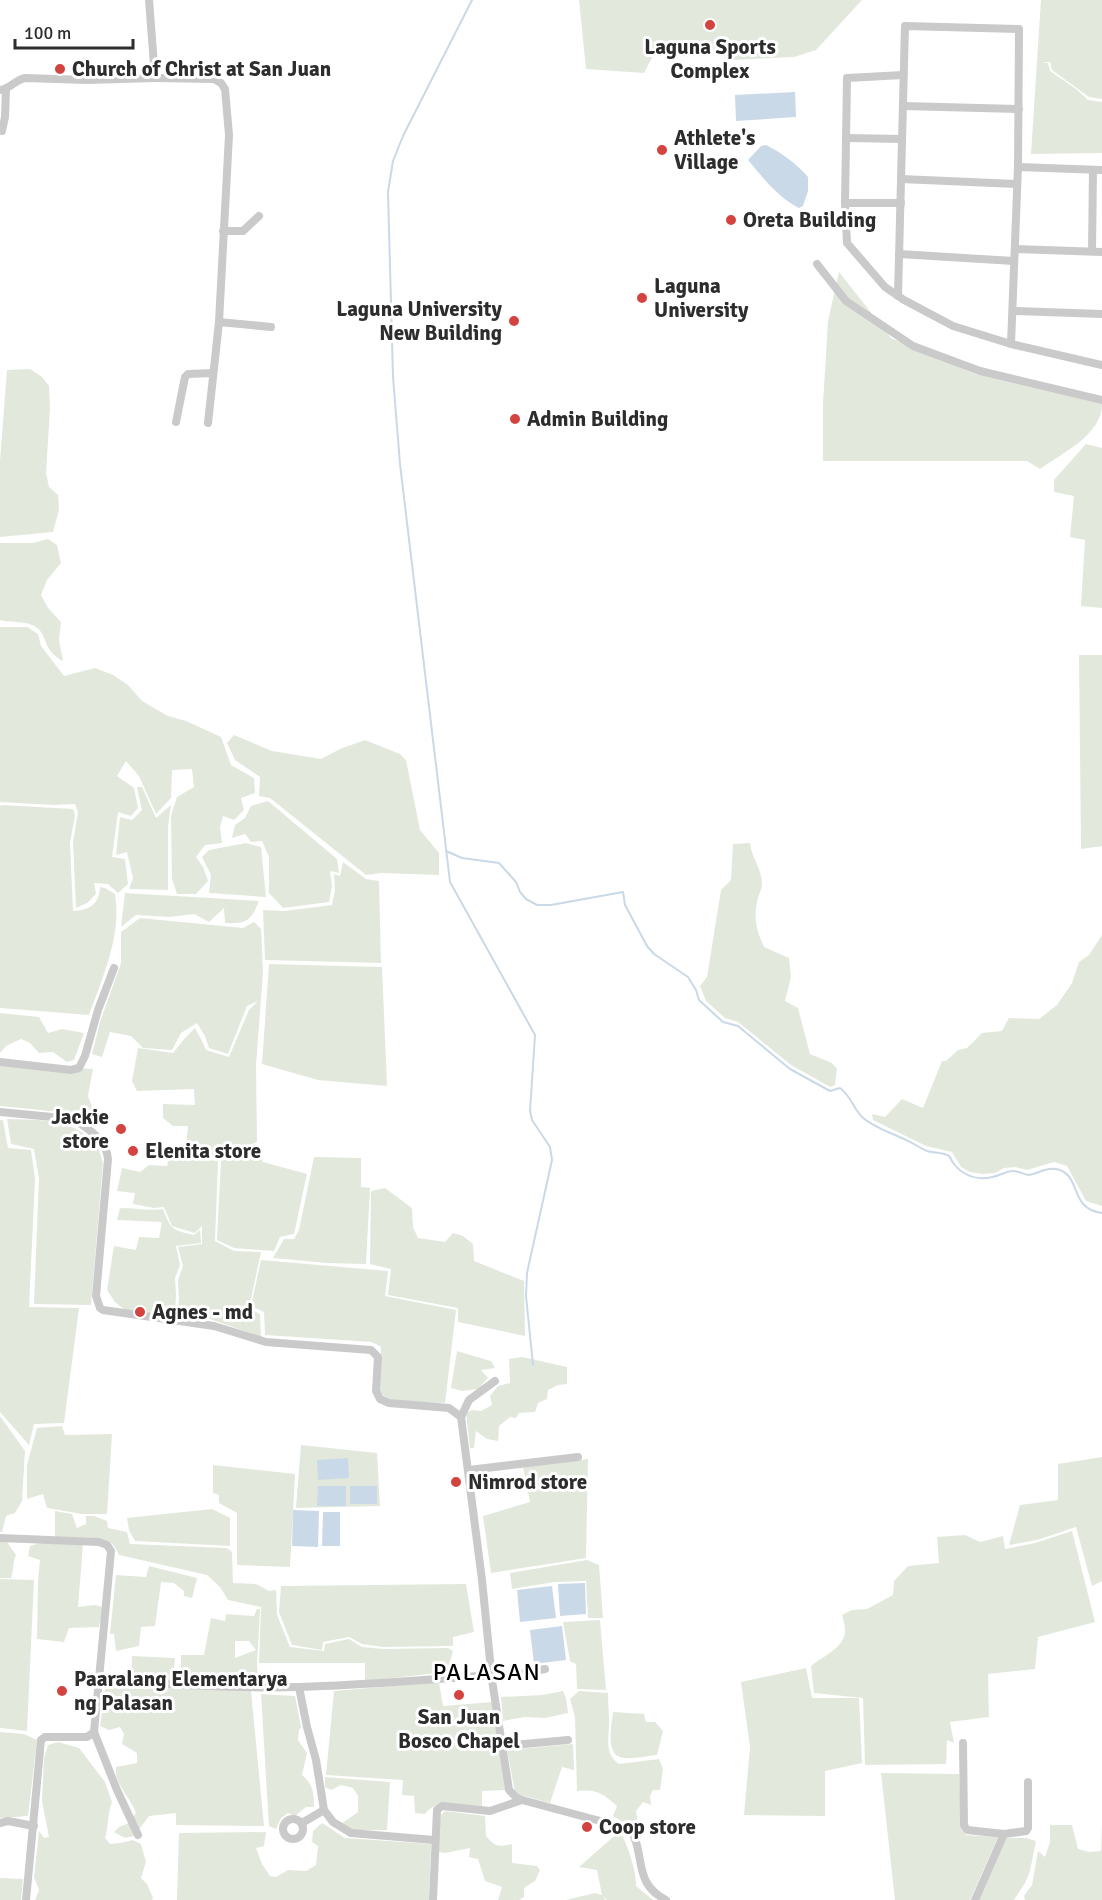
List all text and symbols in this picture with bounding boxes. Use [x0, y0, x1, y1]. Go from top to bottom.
scale bar [15, 12, 134, 50]
marker: Laguna Sports Complex [703, 18, 717, 32]
text: 100 m [24, 22, 71, 44]
place label: Laguna Sports Complex [644, 34, 776, 84]
place label: Church of Christ at San Juan [72, 56, 331, 82]
marker: Church of Christ at San Juan [53, 62, 67, 76]
place label: Athlete's Village [674, 125, 755, 175]
marker: Athlete's Village [655, 143, 669, 157]
place label: Oreta Building [743, 207, 876, 233]
marker: Oreta Building [724, 213, 738, 227]
place label: Laguna University [654, 273, 749, 323]
marker: Laguna University [635, 291, 649, 305]
place label: Laguna University New Building [336, 296, 503, 346]
marker: Laguna University New Building [507, 314, 521, 328]
place label: Admin Building [527, 406, 668, 432]
marker: Admin Building [508, 412, 522, 426]
place label: Jackie store [51, 1104, 109, 1154]
marker: Jackie store [114, 1122, 128, 1136]
place label: Elenita store [145, 1138, 261, 1164]
marker: Elenita store [126, 1144, 140, 1158]
place label: Agnes - md [152, 1299, 253, 1325]
marker: Agnes - md [133, 1305, 147, 1319]
place label: Nimrod store [468, 1469, 587, 1495]
marker: Nimrod store [449, 1475, 463, 1489]
district label: PALASAN [433, 1657, 541, 1687]
place label: Paaralang Elementarya ng Palasan [74, 1666, 288, 1716]
marker: Paaralang Elementarya ng Palasan [55, 1684, 69, 1698]
marker: San Juan Bosco Chapel [452, 1688, 466, 1702]
place label: San Juan Bosco Chapel [398, 1704, 520, 1754]
place label: Coop store [599, 1814, 696, 1840]
marker: Coop store [580, 1820, 594, 1834]

